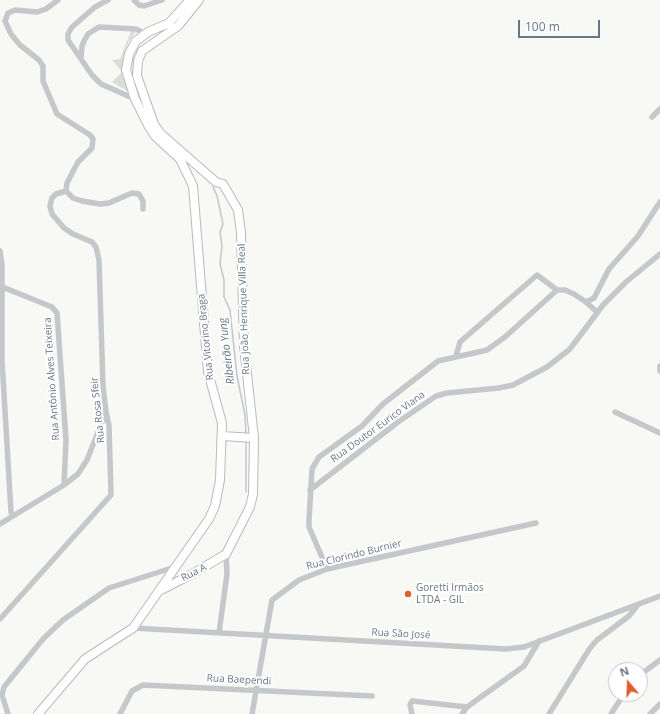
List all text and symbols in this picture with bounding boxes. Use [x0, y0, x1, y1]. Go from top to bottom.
scale bar [520, 12, 602, 38]
text: 100 m [525, 18, 560, 35]
street label: Rua João Henrique Villa Real [236, 243, 252, 375]
street label: Rua Vitorino Braga [195, 293, 217, 381]
street label: Rua Antônio Alves Teixeira [42, 317, 62, 441]
water label: Ribeirão Yung [216, 317, 238, 385]
street label: Rua Rosa Sfeir [89, 376, 107, 444]
street label: Rua Doutor Eurico Viana [329, 389, 427, 465]
street label: Rua Clorindo Burnier [305, 537, 403, 573]
street label: Rua A [179, 562, 209, 584]
place label: Goretti Irmãos LTDA - GIL [416, 582, 484, 606]
marker: Goretti Irmãos LTDA - GIL [403, 589, 413, 599]
street label: Rua São José [371, 626, 431, 642]
north arrow [608, 662, 648, 702]
text: N [618, 663, 631, 680]
street label: Rua Baependi [206, 672, 272, 688]

